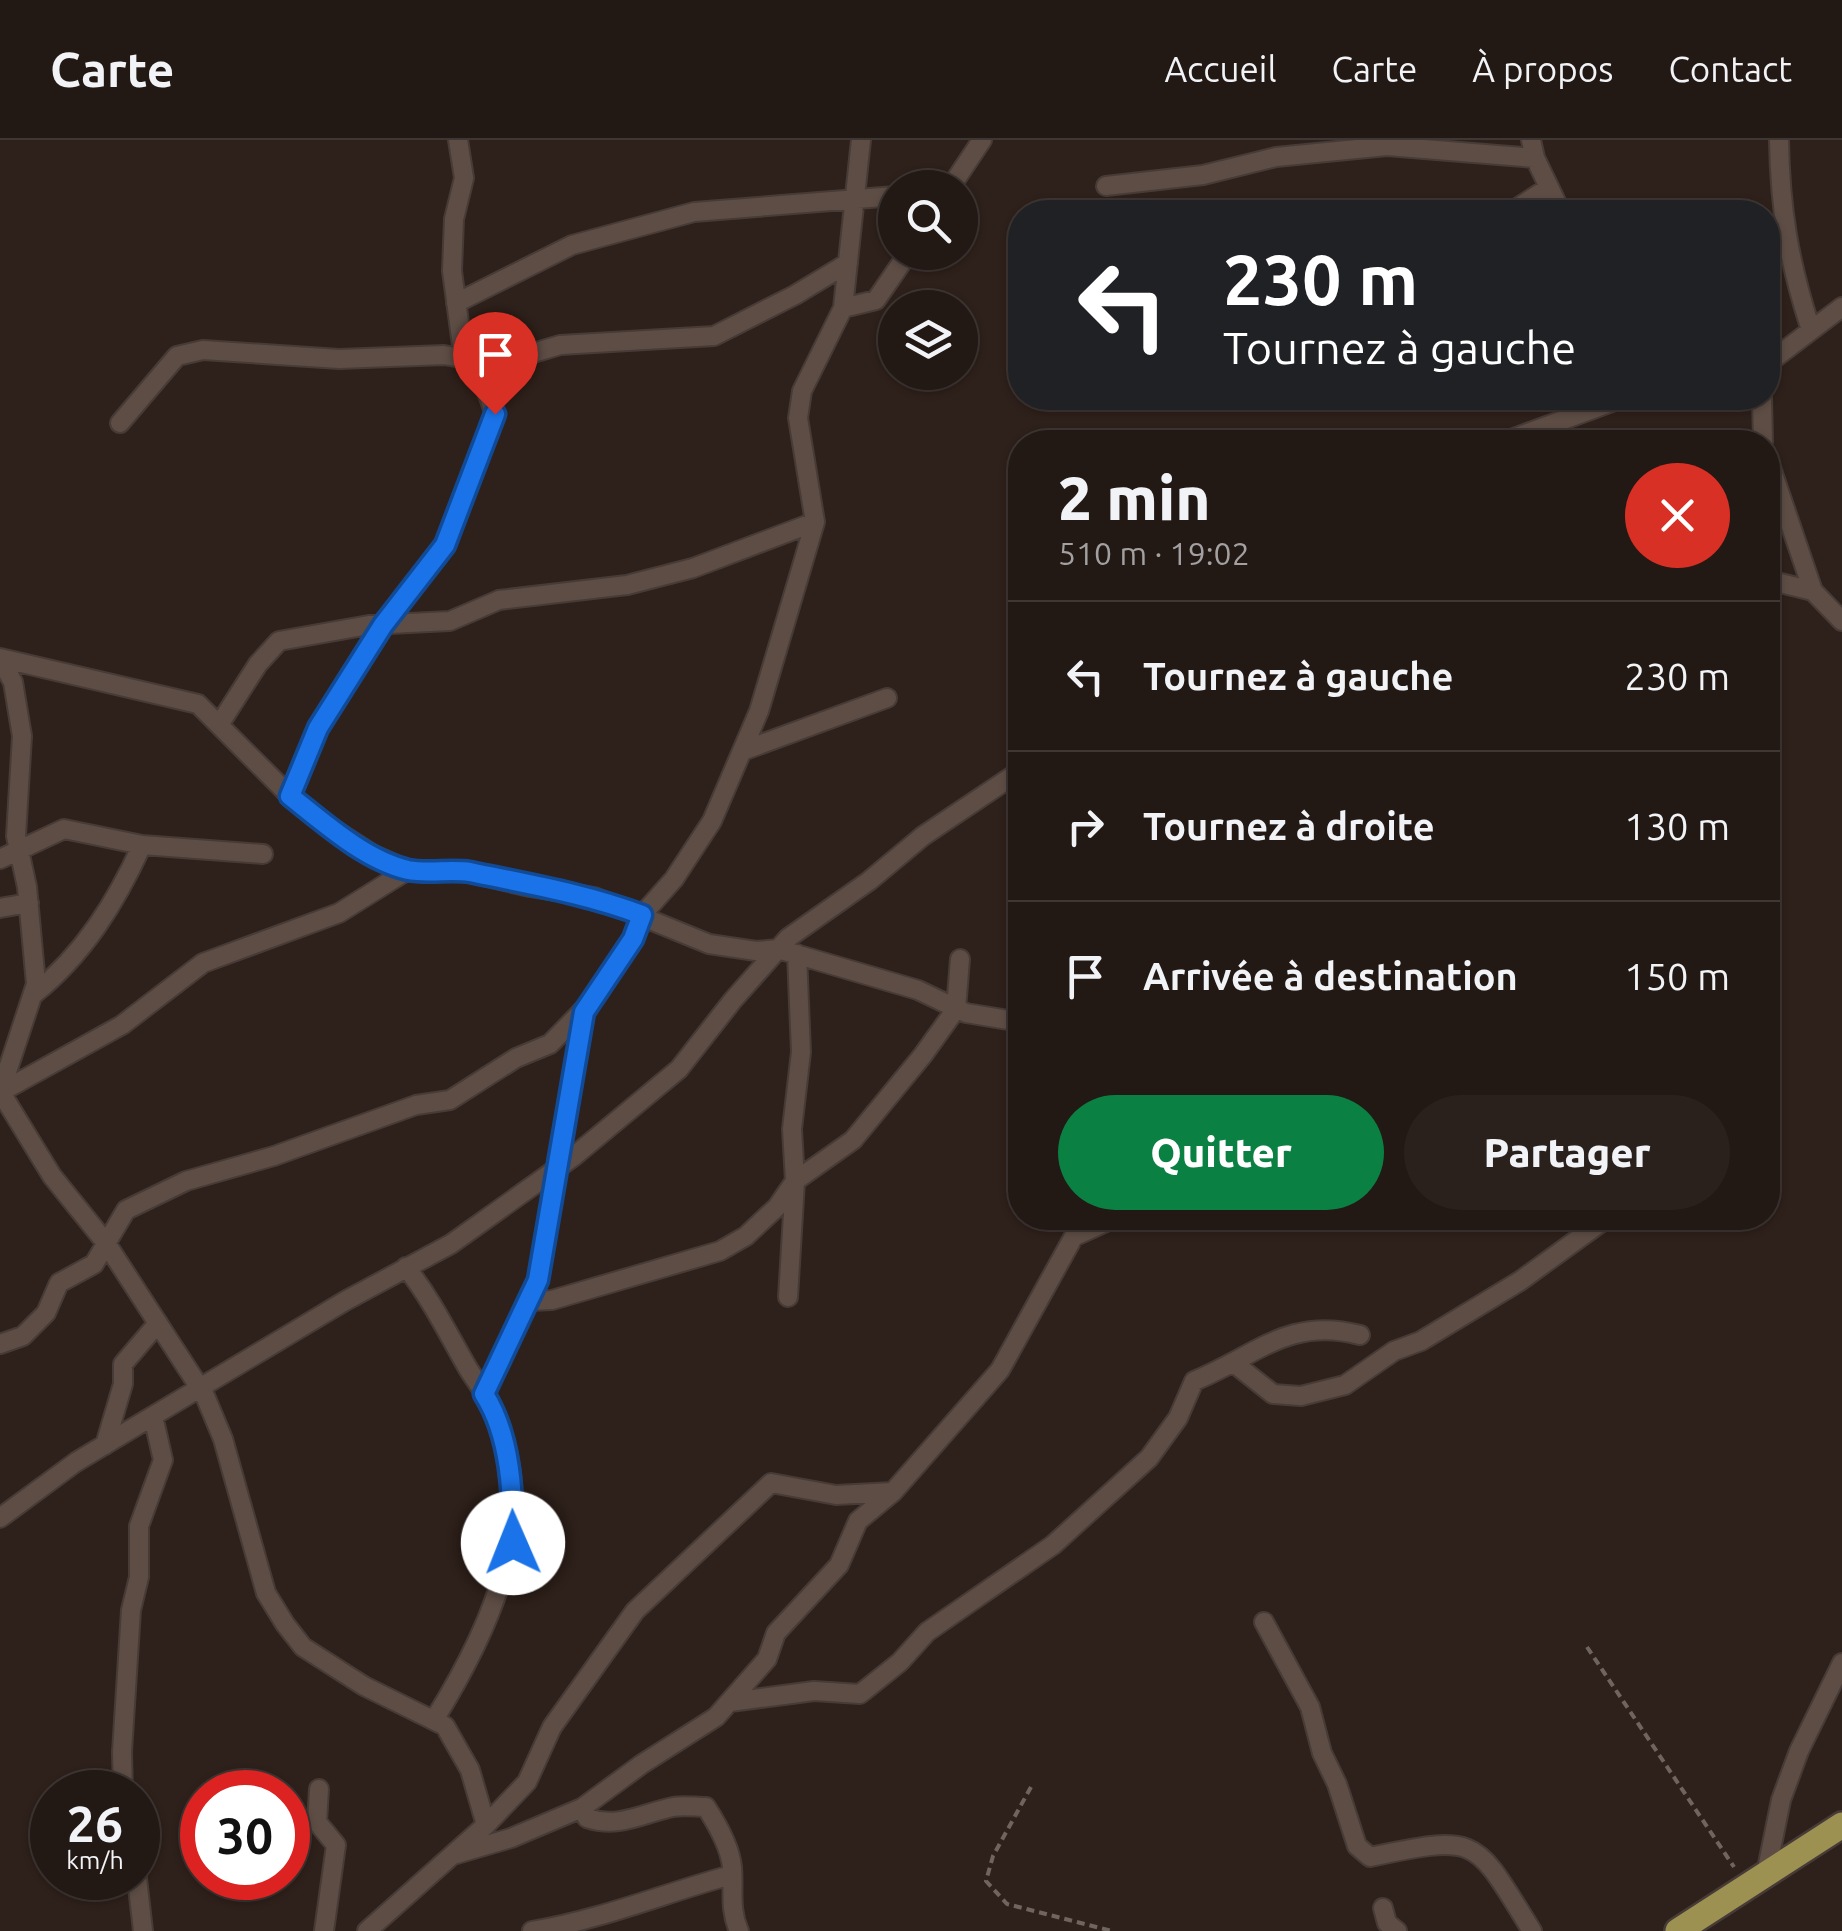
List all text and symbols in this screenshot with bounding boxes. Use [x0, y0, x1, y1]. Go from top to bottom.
text: Carte [50, 42, 174, 96]
text: Accueil [1164, 49, 1277, 89]
text: Carte [1332, 49, 1417, 89]
text: À propos [1472, 49, 1613, 89]
text: Contact [1668, 49, 1792, 89]
map controls [878, 170, 978, 390]
button: search [878, 170, 978, 270]
icon: left [1058, 240, 1188, 370]
text: 230 m [1223, 240, 1418, 318]
button: layers [878, 290, 978, 390]
pin [453, 312, 538, 415]
text: Tournez à gauche [1223, 322, 1576, 373]
icon: arrive [468, 327, 523, 382]
button: close [1625, 463, 1730, 568]
text: 2 min [1058, 464, 1211, 531]
text: 510 m · 19:02 [1058, 535, 1250, 571]
icon: left [1058, 649, 1113, 704]
text: Tournez à gauche [1143, 655, 1453, 697]
text: 230 m [1624, 655, 1730, 697]
icon: right [1058, 799, 1113, 854]
text: Tournez à droite [1143, 805, 1435, 847]
text: 130 m [1624, 805, 1730, 847]
icon: arrive [1058, 949, 1113, 1004]
text: Arrivée à destination [1143, 955, 1518, 997]
text: 150 m [1624, 955, 1730, 997]
button: Quitter [1058, 1095, 1384, 1210]
button: Partager [1404, 1095, 1730, 1210]
position arrow [461, 1491, 565, 1595]
speed limit sign: 30 [180, 1770, 310, 1900]
text: 26 [67, 1795, 123, 1851]
text: km/h [66, 1846, 124, 1874]

